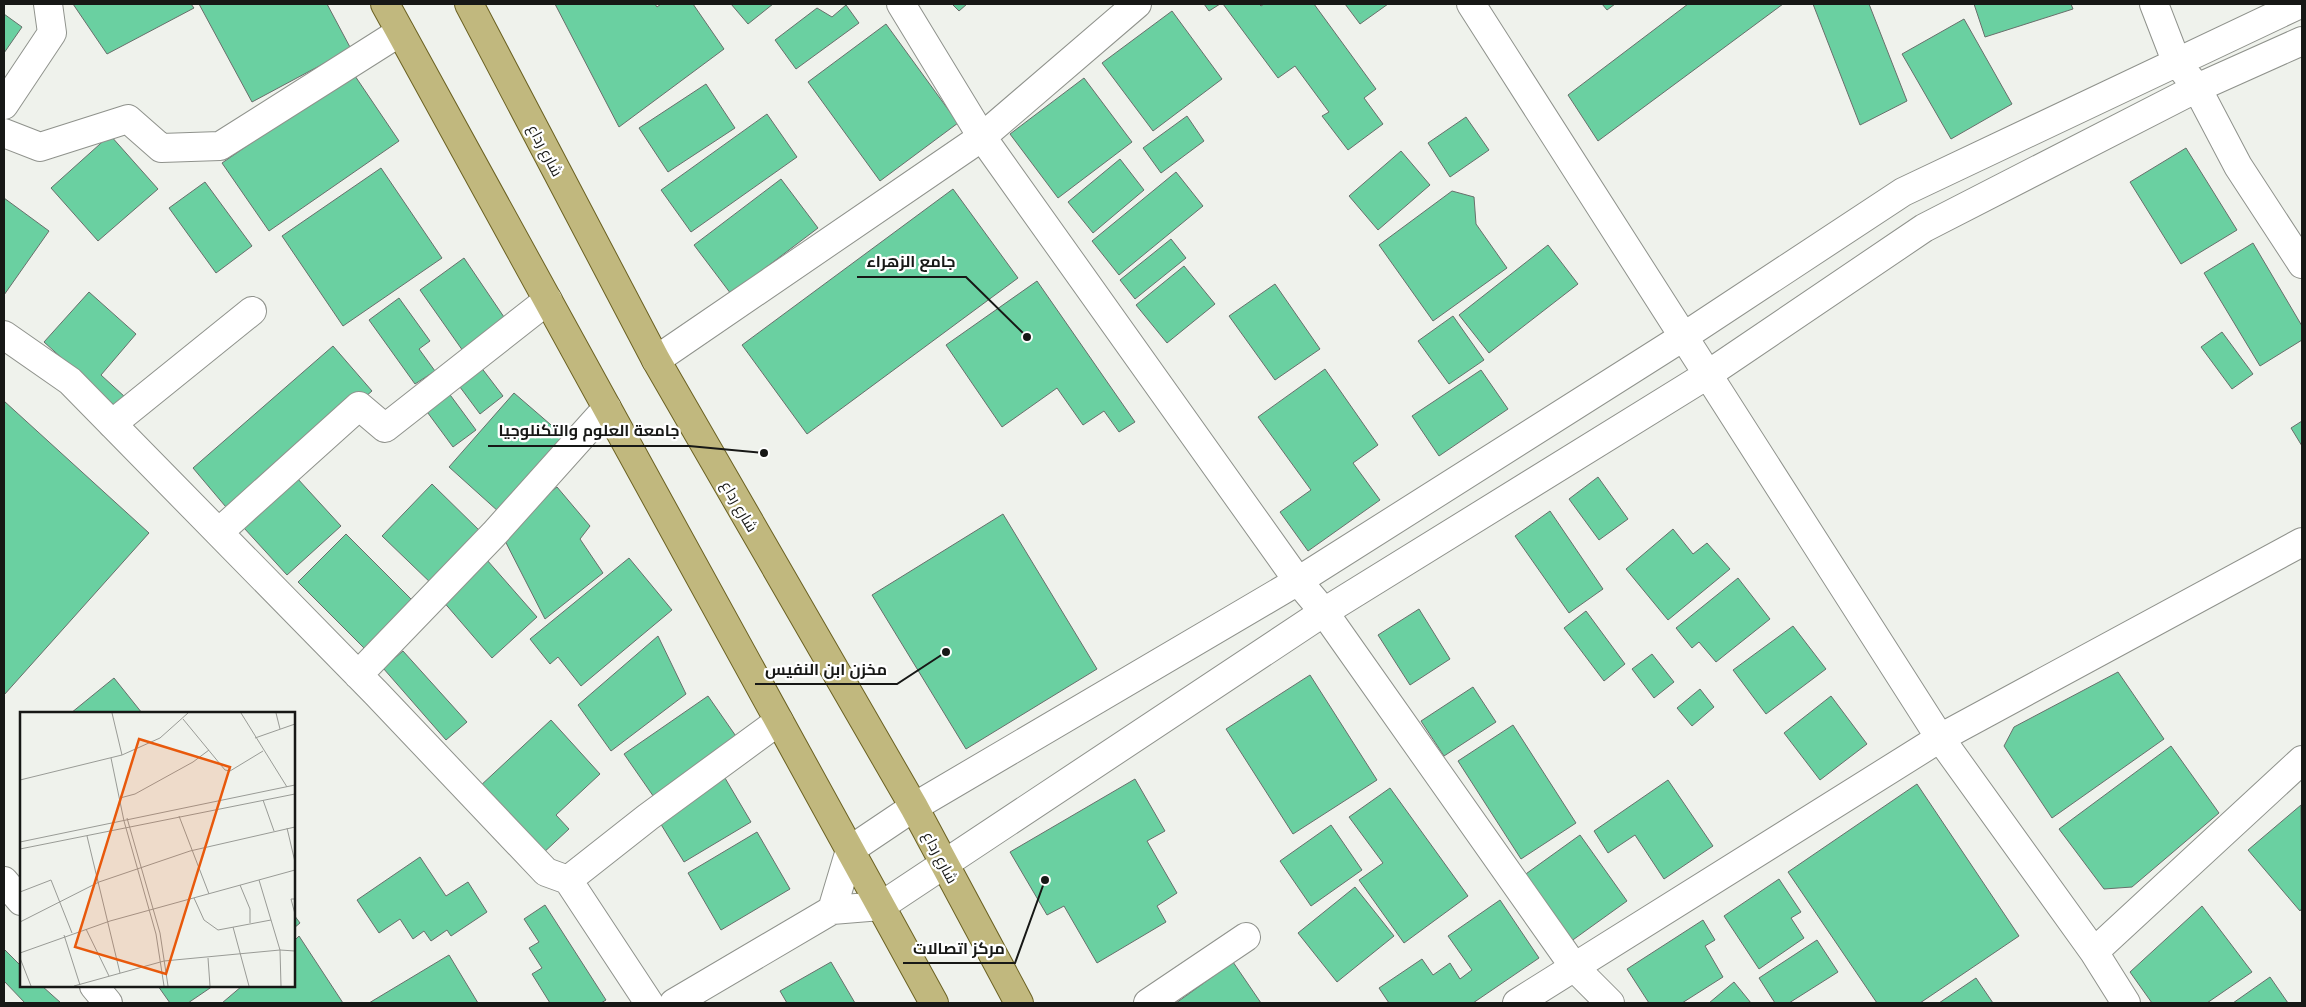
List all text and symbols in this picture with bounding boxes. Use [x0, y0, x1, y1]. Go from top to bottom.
street label: شارع رداع [522, 120, 568, 180]
callout: جامع الزهراء [857, 246, 966, 277]
text: جامع الزهراء [867, 250, 955, 272]
callout: جامعة العلوم والتكنلوجيا [488, 415, 689, 446]
text: جامعة العلوم والتكنلوجيا [499, 419, 679, 442]
street label: شارع رداع [716, 477, 763, 536]
callout: مخزن ابن النفيس [755, 653, 897, 684]
text: مخزن ابن النفيس [765, 658, 887, 680]
inset map [20, 712, 295, 987]
street label: شارع رداع [917, 827, 963, 887]
callout: مركز اتصالات [903, 932, 1015, 963]
text: مركز اتصالات [913, 937, 1005, 959]

